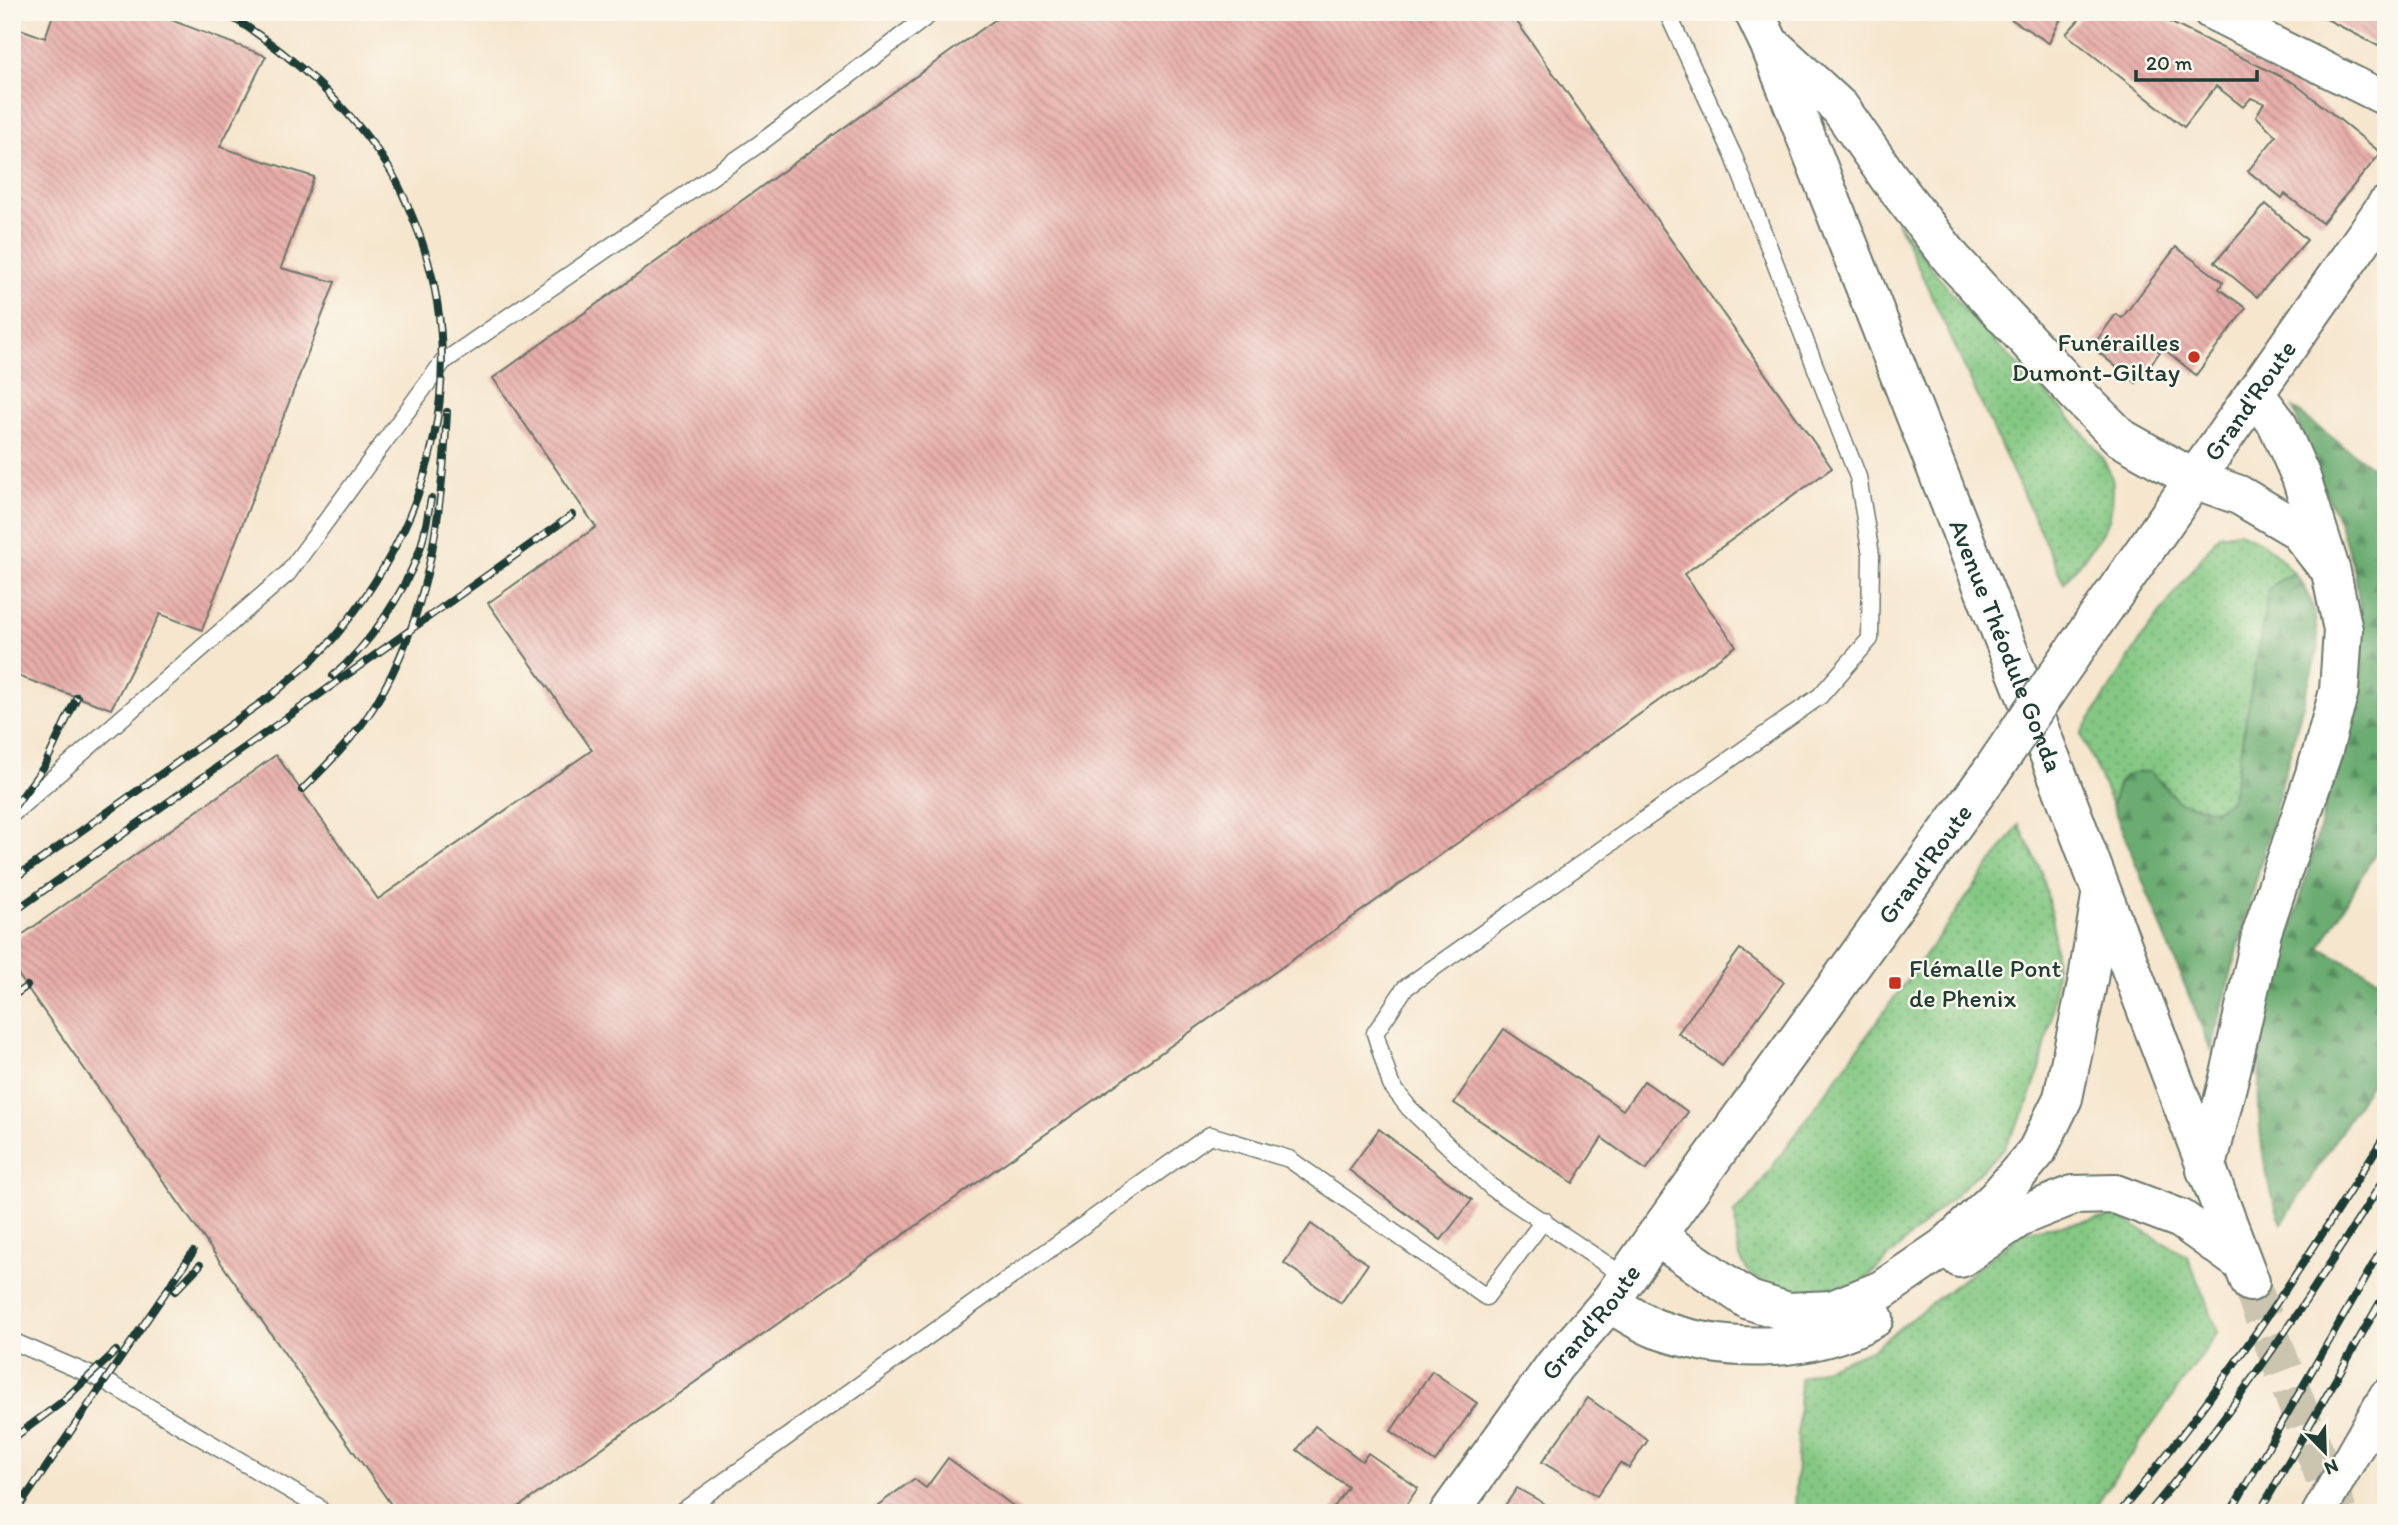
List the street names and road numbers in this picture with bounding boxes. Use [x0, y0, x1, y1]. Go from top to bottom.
street label: Grand'Route [2196, 334, 2303, 467]
street label: Avenue Théodule Gonda [1942, 515, 2070, 777]
street label: Grand'Route [1871, 798, 1979, 930]
street label: Grand'Route [1534, 1258, 1647, 1386]

